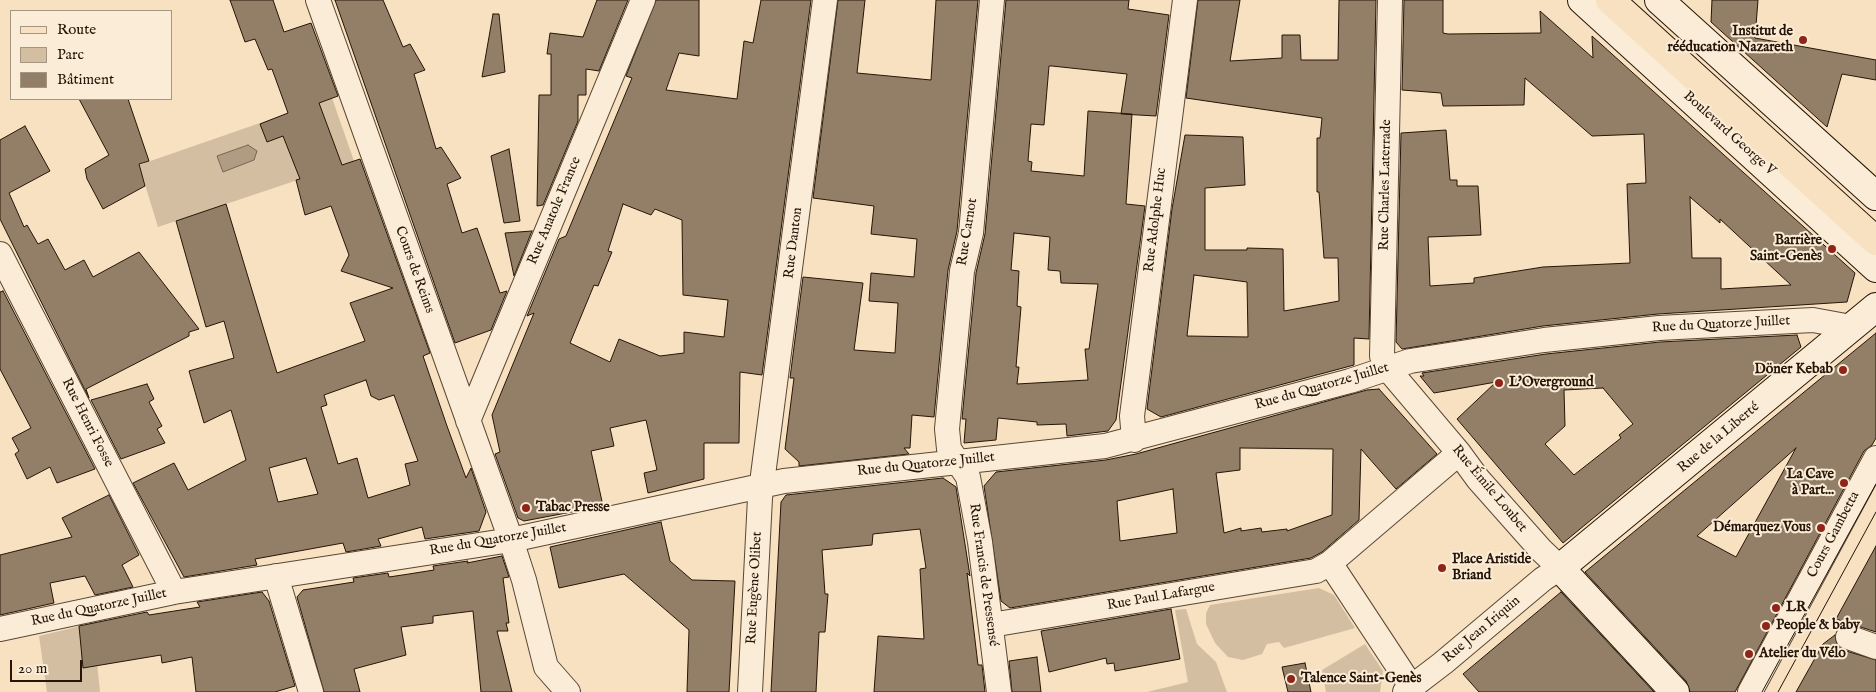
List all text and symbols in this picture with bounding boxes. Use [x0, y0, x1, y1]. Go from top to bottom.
legend [10, 10, 172, 100]
text: Route [57, 20, 96, 39]
place label: Institut de rééducation Nazareth [1668, 24, 1793, 56]
marker: Institut de rééducation Nazareth [1797, 34, 1809, 46]
text: Parc [57, 45, 84, 64]
text: Bâtiment [57, 70, 114, 89]
street label: Boulevard George V [1679, 88, 1779, 180]
street label: Rue Charles Laterrade [1376, 119, 1396, 251]
street label: Rue Anatole France [525, 155, 585, 267]
street label: Rue Adolphe Huc [1141, 167, 1171, 273]
street label: Rue Carnot [954, 197, 982, 267]
street label: Rue Danton [781, 206, 807, 280]
street label: Cours de Reims [390, 224, 438, 316]
place label: Barrière Saint-Genès [1750, 233, 1822, 266]
marker: Barrière Saint-Genès [1826, 243, 1838, 255]
street label: Rue du Quatorze Juillet [1651, 313, 1791, 337]
street label: Rue du Quatorze Juillet [1253, 360, 1391, 414]
place label: Döner Kebab [1755, 362, 1833, 378]
marker: Döner Kebab [1837, 364, 1849, 376]
place label: L'Overground [1509, 375, 1594, 391]
street label: Rue Henri Fosse [57, 376, 117, 470]
marker: L'Overground [1493, 377, 1505, 389]
street label: Rue de la Liberté [1675, 399, 1763, 477]
street label: Rue Émile Loubet [1448, 442, 1530, 536]
street label: Rue du Quatorze Juillet [856, 449, 996, 481]
place label: La Cave à Part... [1786, 467, 1834, 500]
marker: La Cave à Part... [1838, 477, 1850, 489]
street label: Cours Gambetta [1804, 489, 1864, 581]
place label: Tabac Presse [536, 500, 610, 516]
marker: Tabac Presse [520, 502, 532, 514]
street label: Rue Francis de Pressensé [965, 502, 1001, 648]
street label: Rue du Quatorze Juillet [428, 520, 568, 560]
place label: Démarquez Vous [1713, 520, 1811, 536]
marker: Démarquez Vous [1815, 522, 1827, 534]
street label: Rue Eugène Olibet [744, 531, 766, 645]
place label: Place Aristide Briand [1452, 552, 1531, 584]
marker: Place Aristide Briand [1436, 562, 1448, 574]
street label: Rue Paul Lafargue [1106, 579, 1216, 615]
street label: Rue du Quatorze Juillet [30, 585, 168, 631]
street label: Rue Jean Iriquin [1440, 593, 1524, 667]
place label: LR [1786, 600, 1807, 616]
marker: LR [1770, 602, 1782, 614]
place label: People & baby [1776, 618, 1860, 634]
marker: People & baby [1760, 620, 1772, 632]
place label: Atelier du Vélo [1759, 646, 1846, 662]
marker: Atelier du Vélo [1743, 648, 1755, 660]
scale bar [12, 650, 85, 682]
text: 20 m [18, 659, 47, 678]
place label: Talence Saint-Genès [1301, 671, 1421, 687]
marker: Talence Saint-Genès [1285, 673, 1297, 685]

